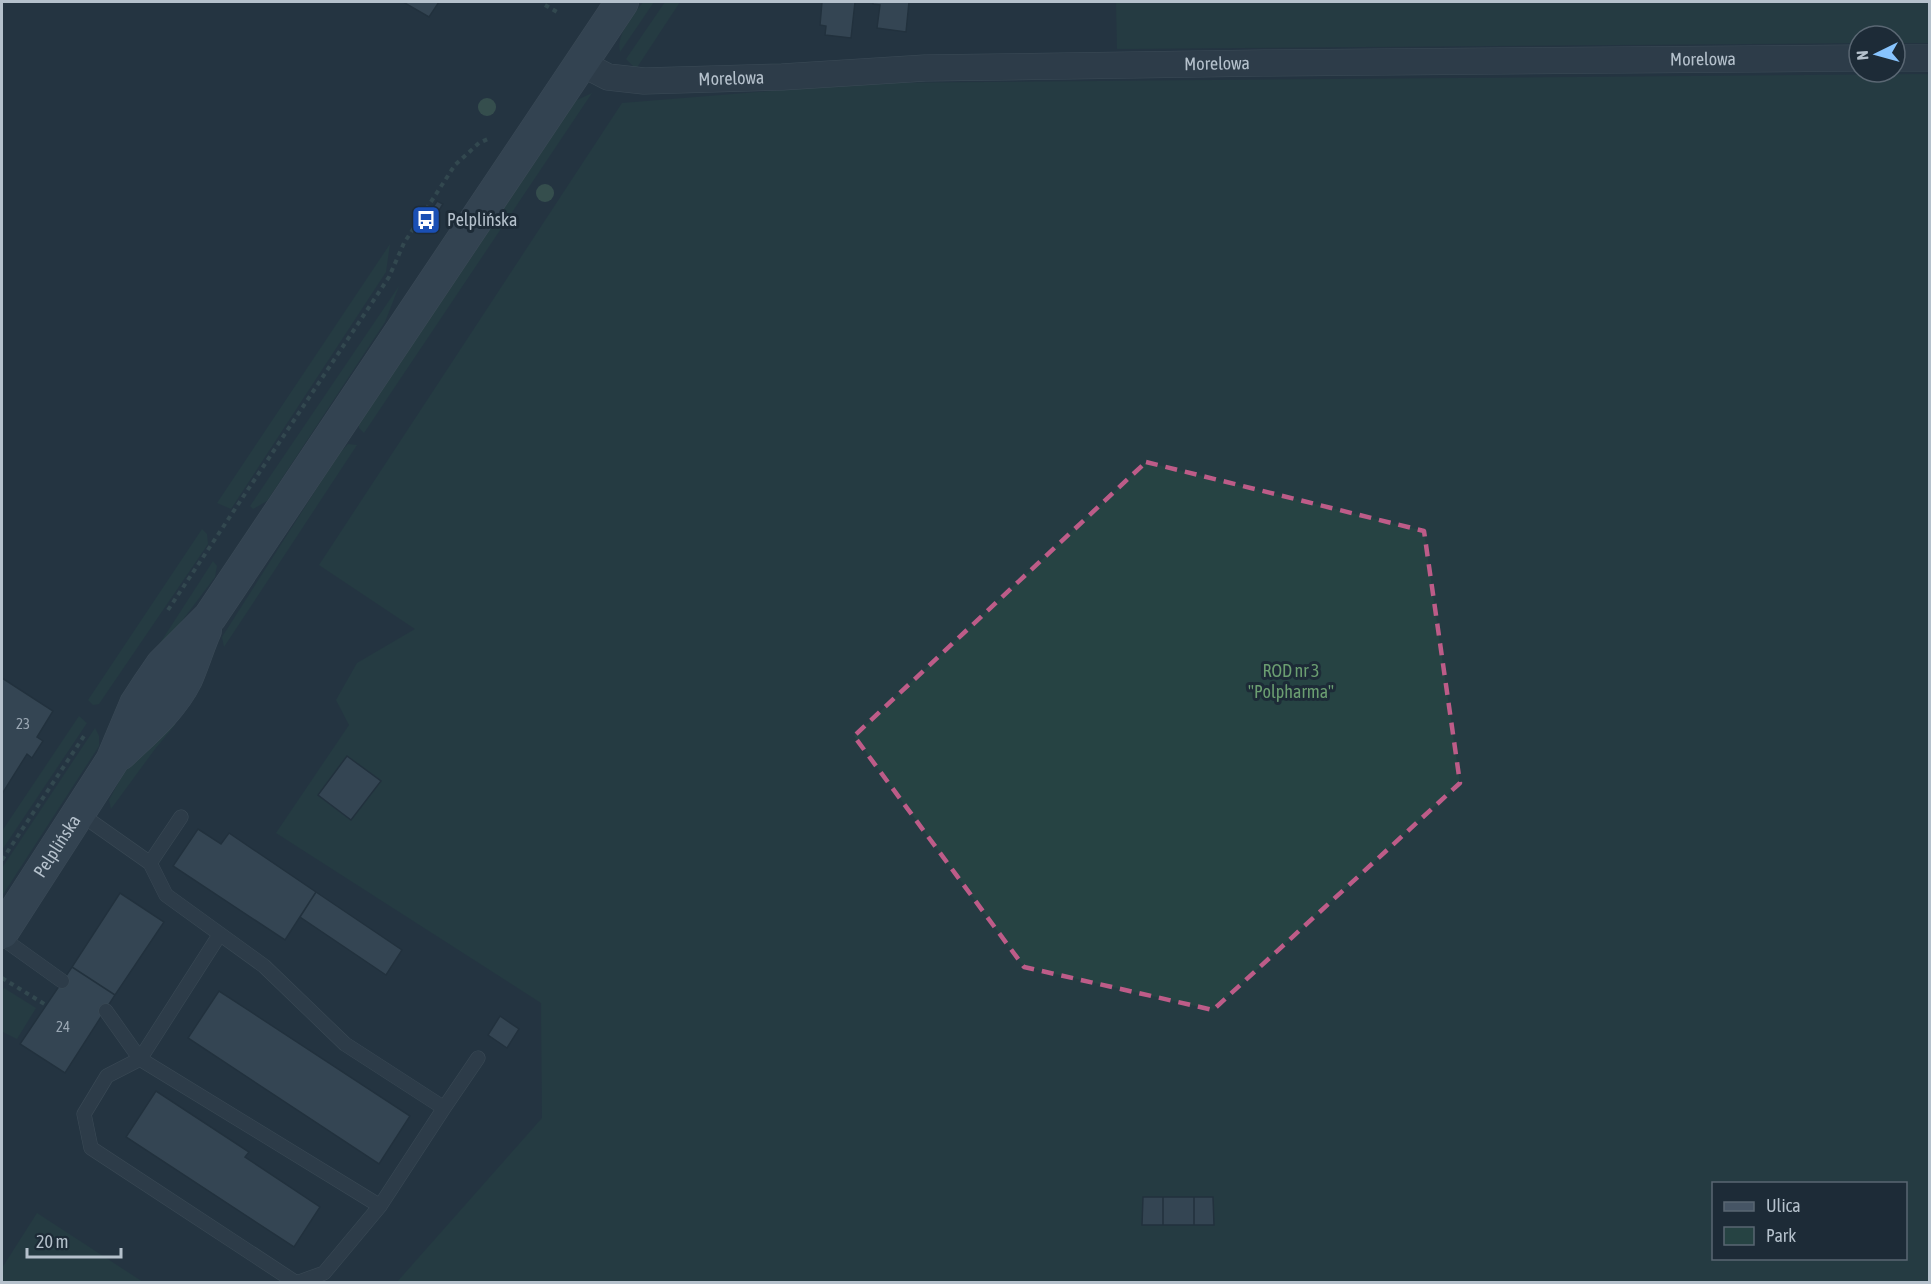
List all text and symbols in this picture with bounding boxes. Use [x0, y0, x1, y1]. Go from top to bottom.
north arrow [1847, 24, 1907, 84]
street label: Morelowa [1670, 48, 1736, 70]
text: N [1853, 50, 1871, 61]
street label: Morelowa [1184, 52, 1250, 74]
street label: Morelowa [698, 67, 765, 89]
bus stop icon: Pelplińska [410, 204, 442, 236]
place label: Pelplińska [447, 209, 517, 230]
park label: ROD nr 3 "Polpharma" [1248, 660, 1334, 702]
house number: 23 [16, 715, 30, 732]
street label: Pelplińska [29, 811, 85, 881]
house number: 24 [56, 1018, 70, 1035]
legend [1712, 1182, 1907, 1260]
text: Ulica [1766, 1195, 1801, 1216]
scale bar [27, 1221, 122, 1259]
text: Park [1766, 1225, 1796, 1246]
text: 20 m [36, 1231, 68, 1252]

